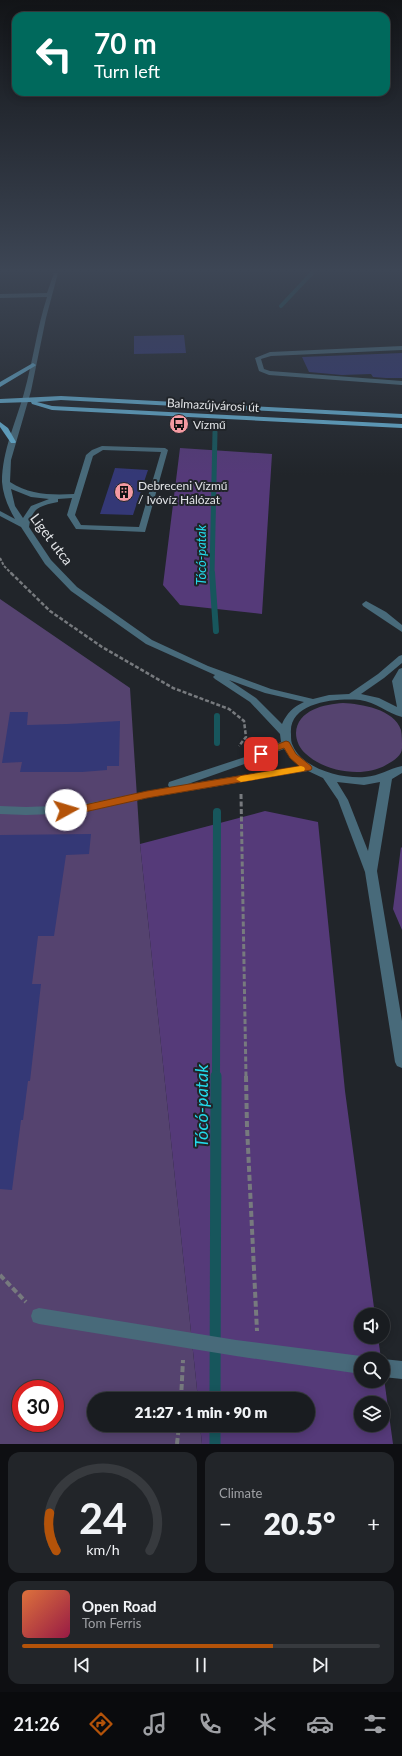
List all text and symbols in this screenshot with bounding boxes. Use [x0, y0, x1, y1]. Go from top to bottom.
text: 70 m [94, 26, 157, 60]
icon: left [28, 28, 80, 80]
text: Turn left [94, 60, 160, 82]
street label: Balmazújvárosi út [166, 395, 260, 415]
bus stop icon: Vízmű [168, 413, 190, 435]
place label: Vízmű [193, 417, 226, 432]
place label: Debreceni Vízmű / Ivóvíz Hálózat [138, 478, 227, 507]
building icon: Debreceni Vízmű / Ivóvíz Hálózat [113, 481, 135, 503]
street label: Liget utca [27, 510, 77, 568]
water label: Tócó-patak [193, 524, 209, 585]
pin [244, 737, 278, 771]
icon: arrive [250, 743, 272, 765]
position arrow [45, 789, 87, 831]
water label: Tócó-patak [190, 1064, 212, 1148]
map controls [354, 1308, 390, 1432]
button: sound [354, 1308, 390, 1344]
button: search [354, 1352, 390, 1388]
speed limit sign: 30 [12, 1380, 64, 1432]
button: layers [354, 1396, 390, 1432]
text: 21:27 · 1 min · 90 m [135, 1403, 267, 1421]
text: Climate [219, 1485, 262, 1501]
text: 24 [78, 1492, 127, 1542]
text: 20.5° [264, 1505, 335, 1541]
text: − [219, 1510, 232, 1537]
text: + [367, 1510, 380, 1537]
text: km/h [86, 1540, 119, 1557]
text: Open Road [82, 1597, 157, 1615]
text: Tom Ferris [82, 1615, 141, 1631]
icon: previous [71, 1654, 93, 1676]
icon: pause [190, 1654, 212, 1676]
icon: next [309, 1654, 331, 1676]
icon: directions [87, 1710, 115, 1738]
icon: music [141, 1710, 169, 1738]
icon: phone [196, 1710, 224, 1738]
icon: climate [251, 1710, 279, 1738]
icon: car [306, 1710, 334, 1738]
icon: filters [361, 1710, 389, 1738]
text: 21:26 [13, 1713, 60, 1735]

